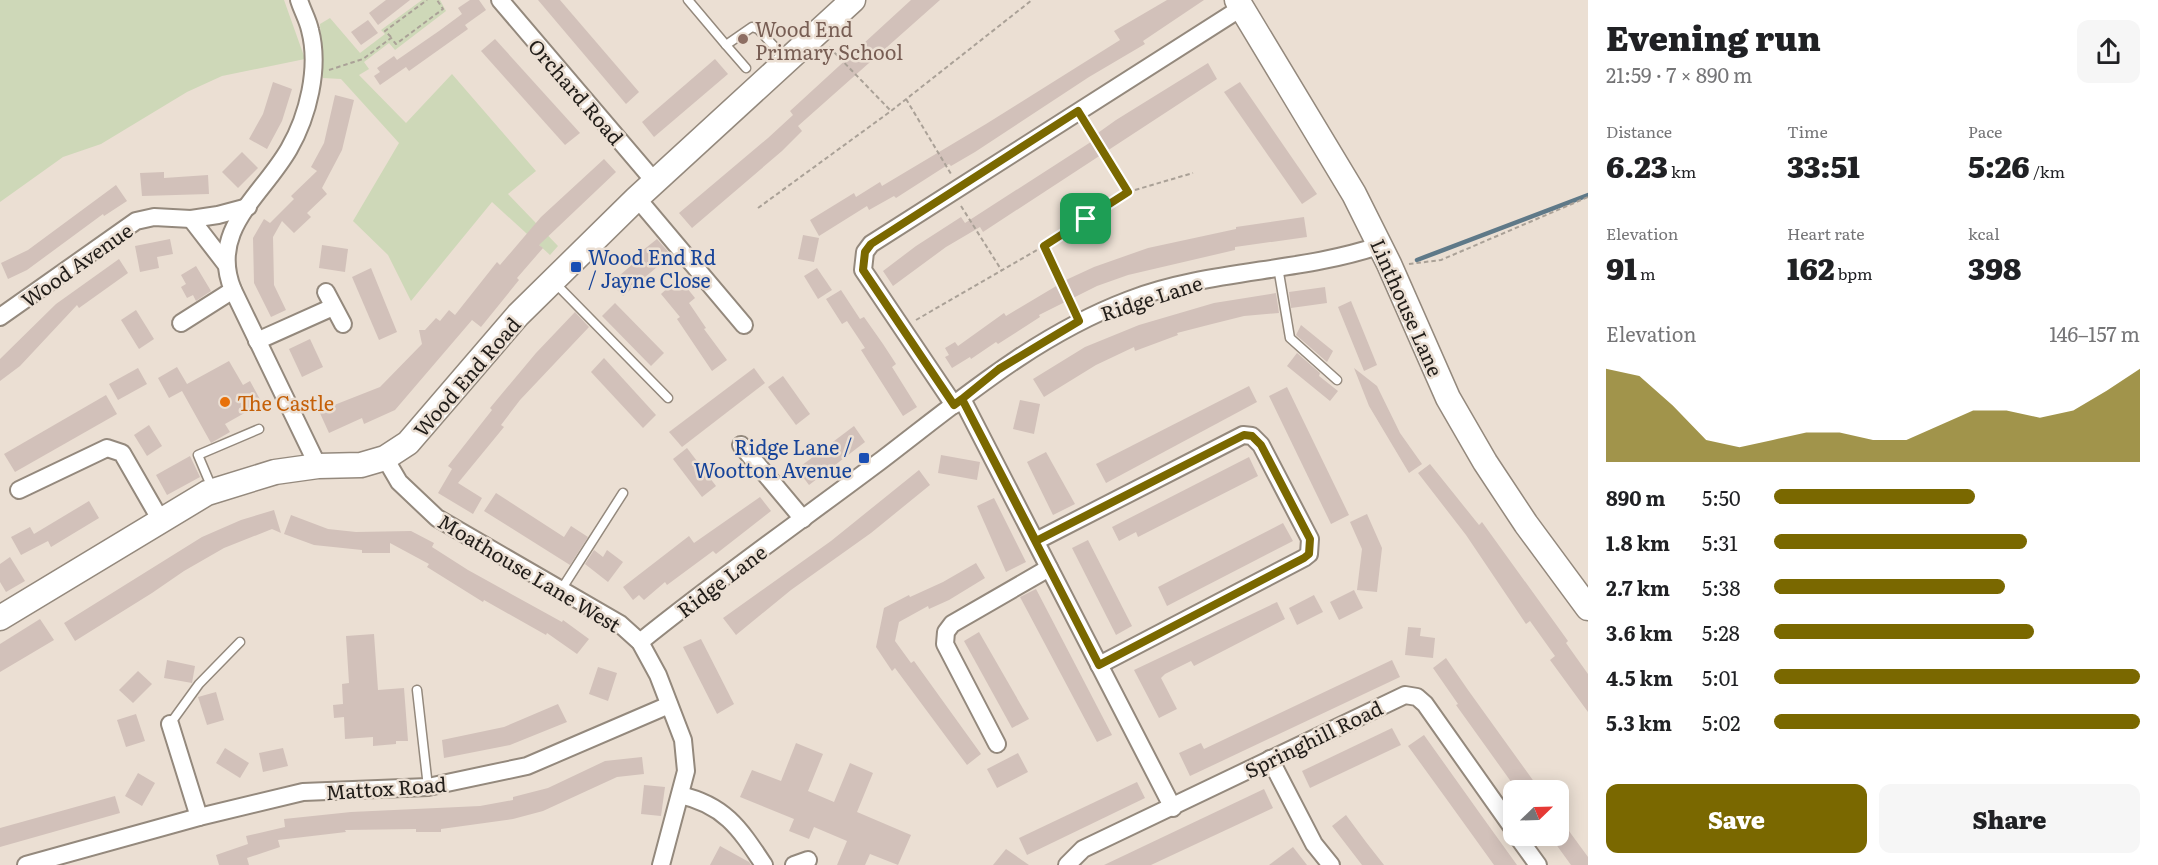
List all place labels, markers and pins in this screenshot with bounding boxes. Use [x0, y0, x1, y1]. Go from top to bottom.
place label: Wood End Primary School [755, 13, 903, 66]
marker: Wood End Primary School [736, 32, 750, 46]
pin [1060, 193, 1111, 244]
place label: Wood End Rd / Jayne Close [588, 241, 716, 294]
marker: Wood End Rd / Jayne Close [569, 260, 583, 274]
place label: The Castle [237, 387, 334, 417]
marker: The Castle [218, 395, 232, 409]
place label: Ridge Lane / Wootton Avenue [694, 431, 852, 484]
marker: Ridge Lane / Wootton Avenue [857, 451, 871, 465]

